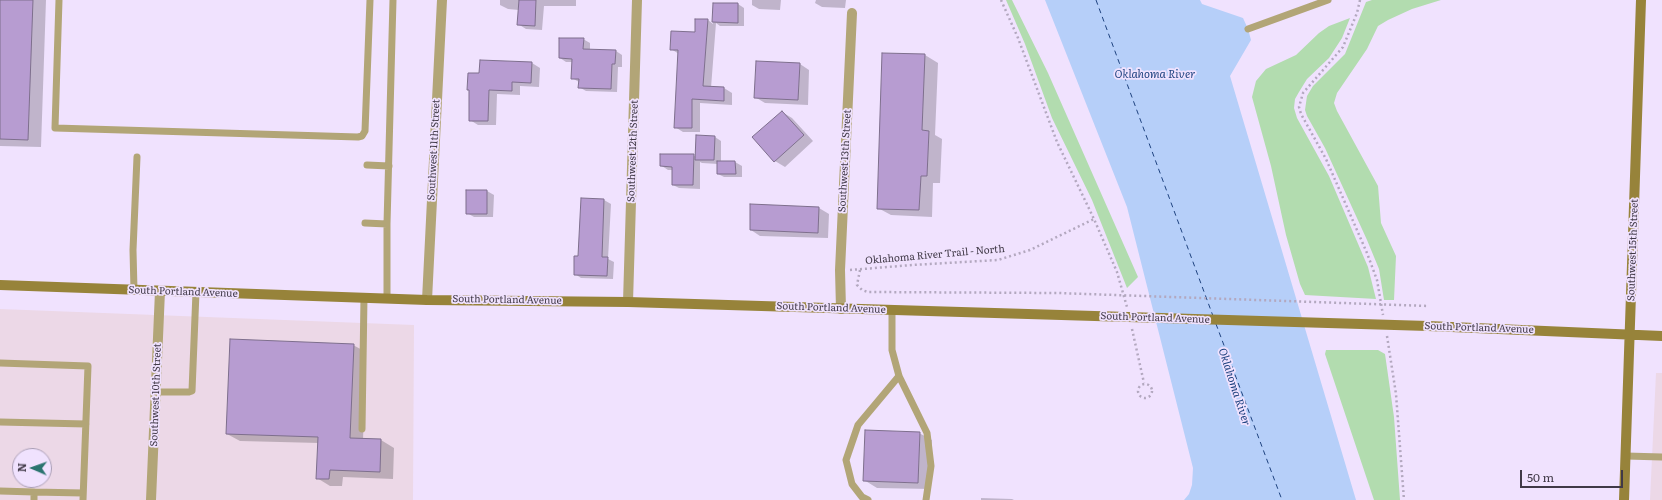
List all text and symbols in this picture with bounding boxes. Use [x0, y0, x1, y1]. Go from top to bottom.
water label: Oklahoma River [1115, 68, 1195, 82]
street label: Southwest 11th Street [425, 99, 443, 201]
street label: Southwest 12th Street [625, 100, 641, 202]
street label: Southwest 13th Street [836, 109, 854, 213]
street label: Southwest 15th Street [1625, 199, 1641, 301]
street label: Oklahoma River Trail - North [865, 243, 1005, 267]
street label: South Portland Avenue [128, 284, 238, 300]
street label: South Portland Avenue [452, 293, 562, 307]
street label: South Portland Avenue [776, 300, 886, 316]
street label: South Portland Avenue [1100, 310, 1210, 326]
street label: South Portland Avenue [1424, 320, 1534, 336]
street label: Southwest 10th Street [148, 343, 164, 447]
water label: Oklahoma River [1215, 347, 1253, 427]
north arrow [12, 448, 52, 488]
scale bar [1522, 462, 1625, 488]
text: N [13, 463, 29, 473]
text: 50 m [1527, 468, 1554, 486]

